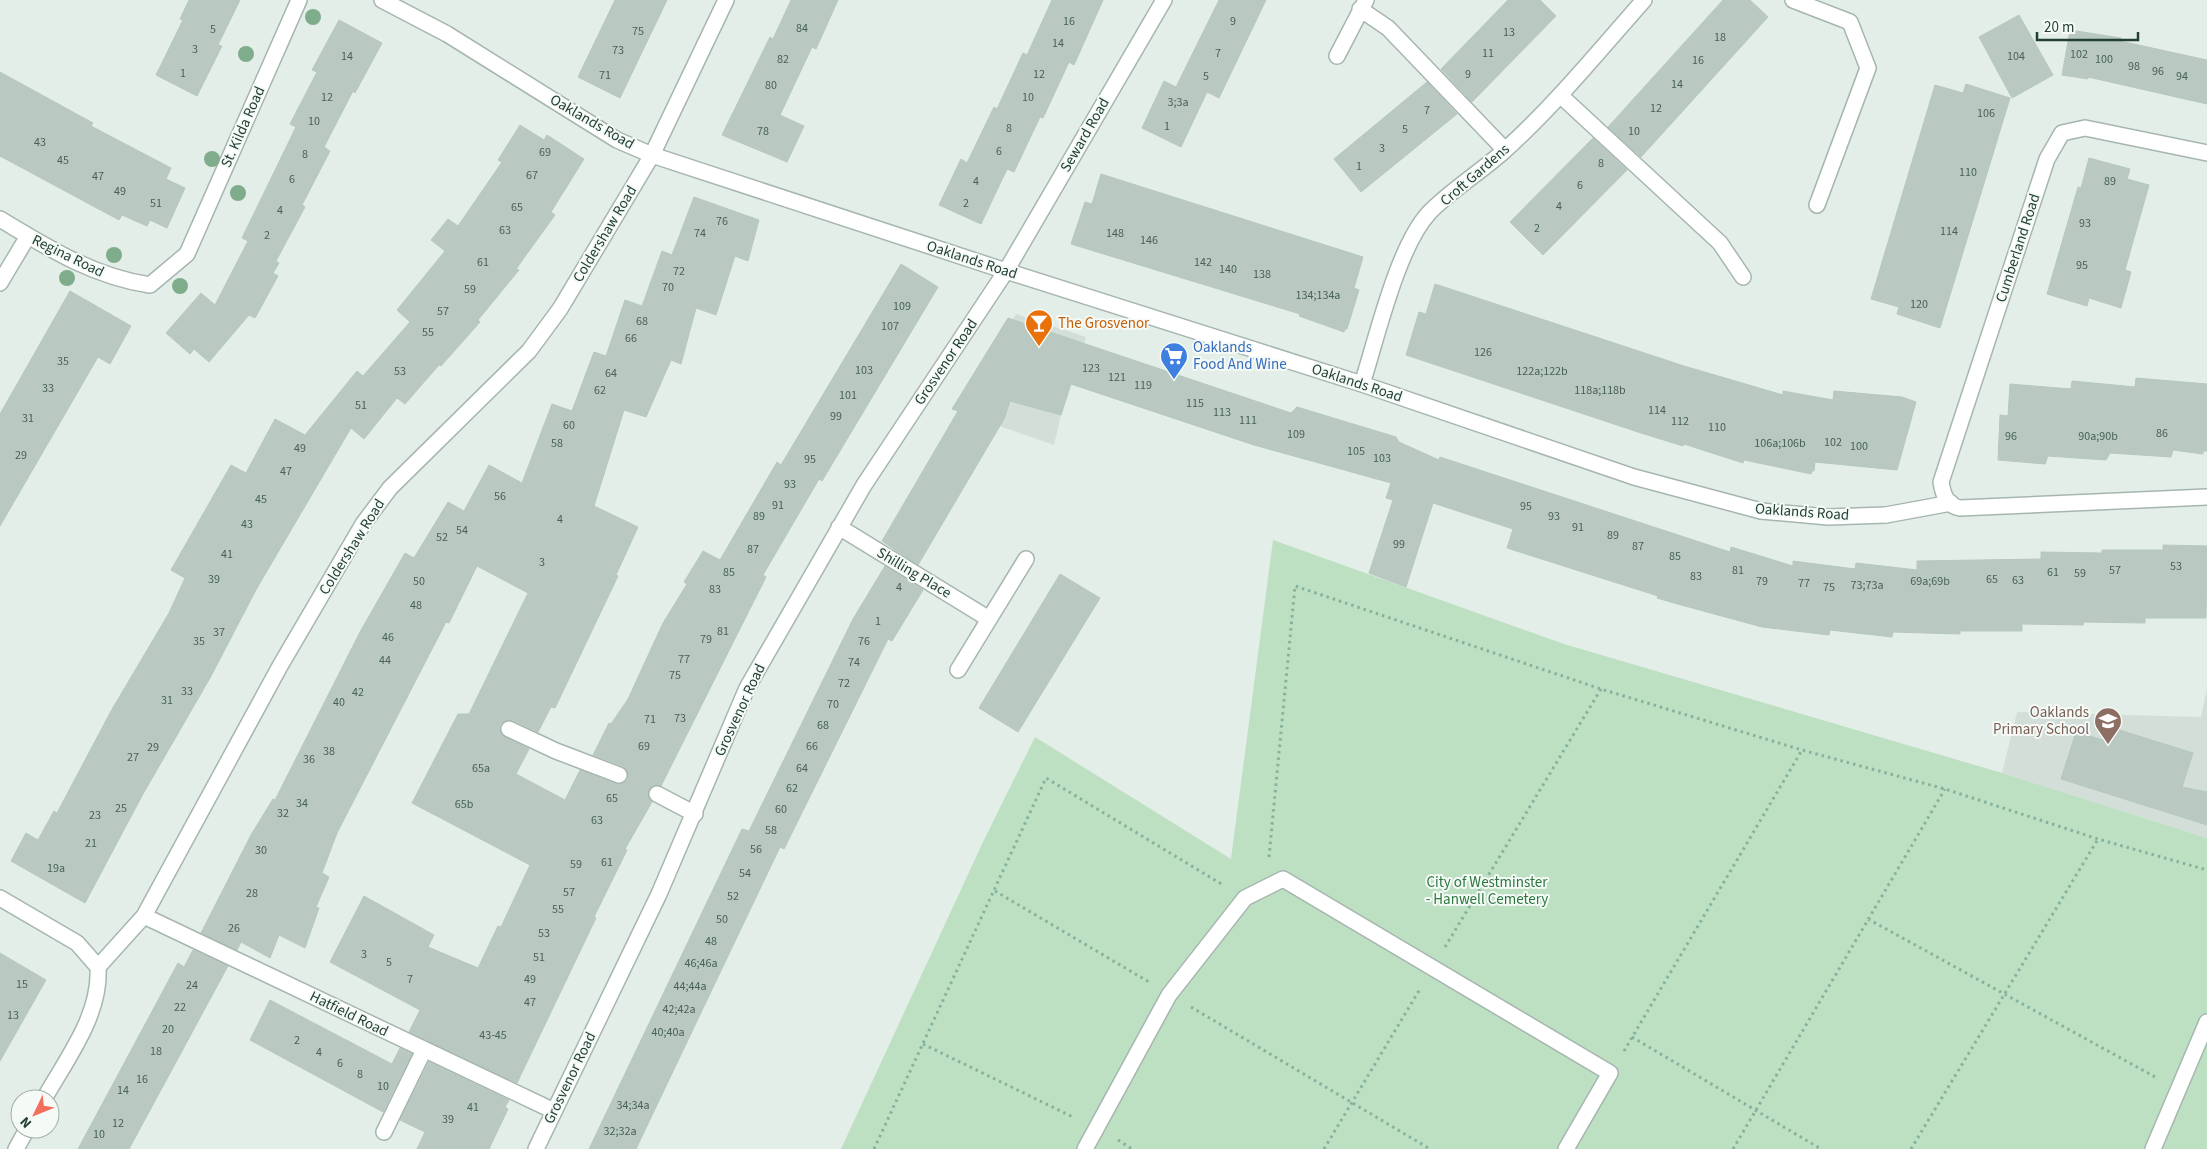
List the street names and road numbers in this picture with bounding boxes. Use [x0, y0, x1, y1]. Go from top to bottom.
street label: St. Kilda Road [216, 83, 270, 171]
street label: Oaklands Road [546, 89, 638, 155]
street label: Seward Road [1055, 94, 1115, 176]
street label: Croft Gardens [1436, 139, 1514, 211]
street label: Coldershaw Road [568, 182, 642, 286]
street label: Cumberland Road [1991, 191, 2045, 305]
street label: Regina Road [28, 229, 108, 283]
street label: Oaklands Road [924, 235, 1020, 285]
street label: Grosvenor Road [909, 315, 983, 409]
street label: Oaklands Road [1309, 358, 1405, 408]
street label: Coldershaw Road [314, 495, 390, 599]
street label: Oaklands Road [1754, 498, 1850, 526]
street label: Shilling Place [873, 542, 955, 604]
street label: Grosvenor Road [709, 660, 771, 760]
street label: Hatfield Road [306, 986, 392, 1042]
street label: Grosvenor Road [539, 1029, 601, 1127]

